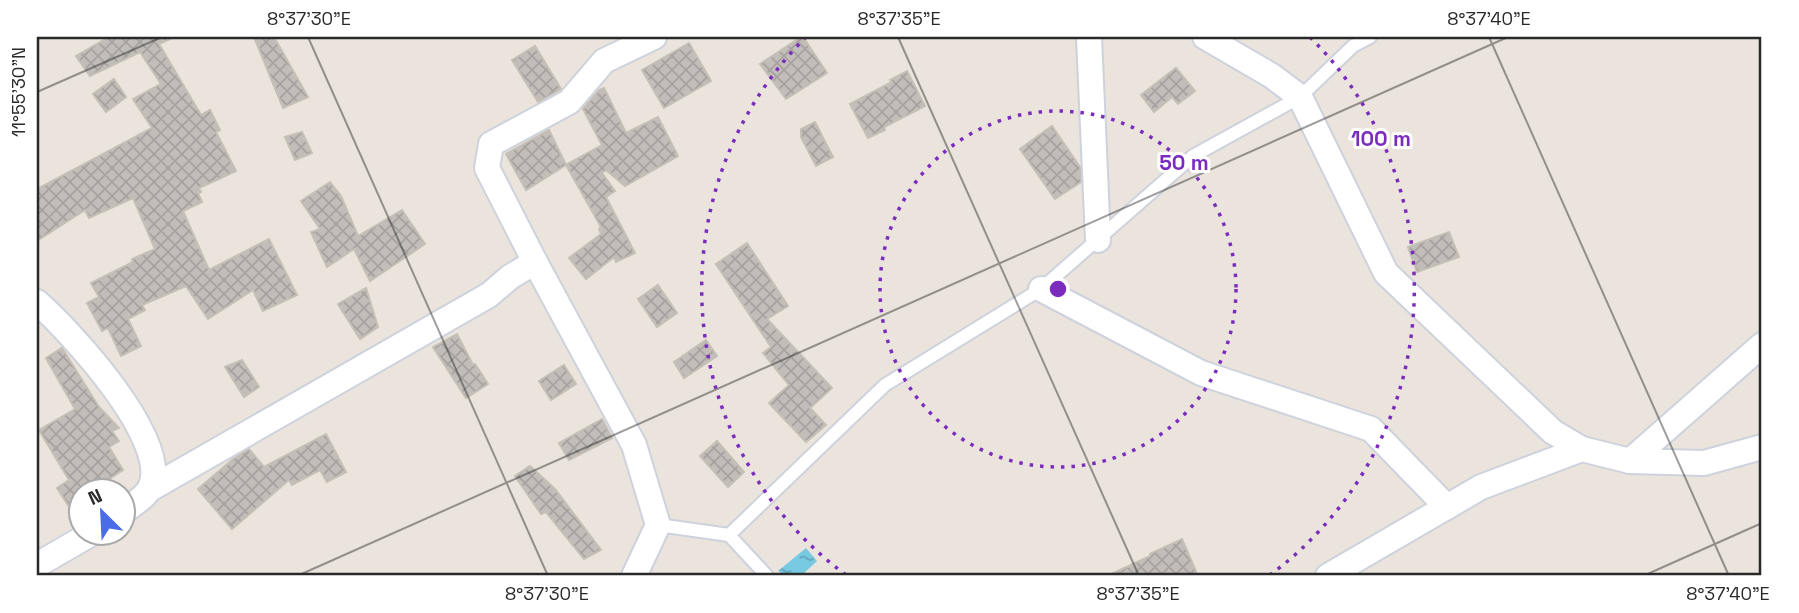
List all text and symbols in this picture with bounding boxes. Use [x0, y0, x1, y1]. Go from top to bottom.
text: 8°37'30"E [267, 7, 351, 30]
text: 8°37'35"E [857, 7, 941, 30]
text: 8°37'40"E [1447, 7, 1531, 30]
text: 11°55'30"N [7, 47, 30, 137]
text: 100 m [1351, 125, 1411, 152]
text: 50 m [1159, 149, 1209, 176]
centre of rings [1046, 277, 1070, 301]
north arrow [66, 476, 136, 546]
text: N [84, 483, 106, 511]
text: 8°37'30"E [505, 582, 589, 605]
text: 8°37'35"E [1096, 582, 1180, 605]
text: 8°37'40"E [1686, 582, 1770, 605]

